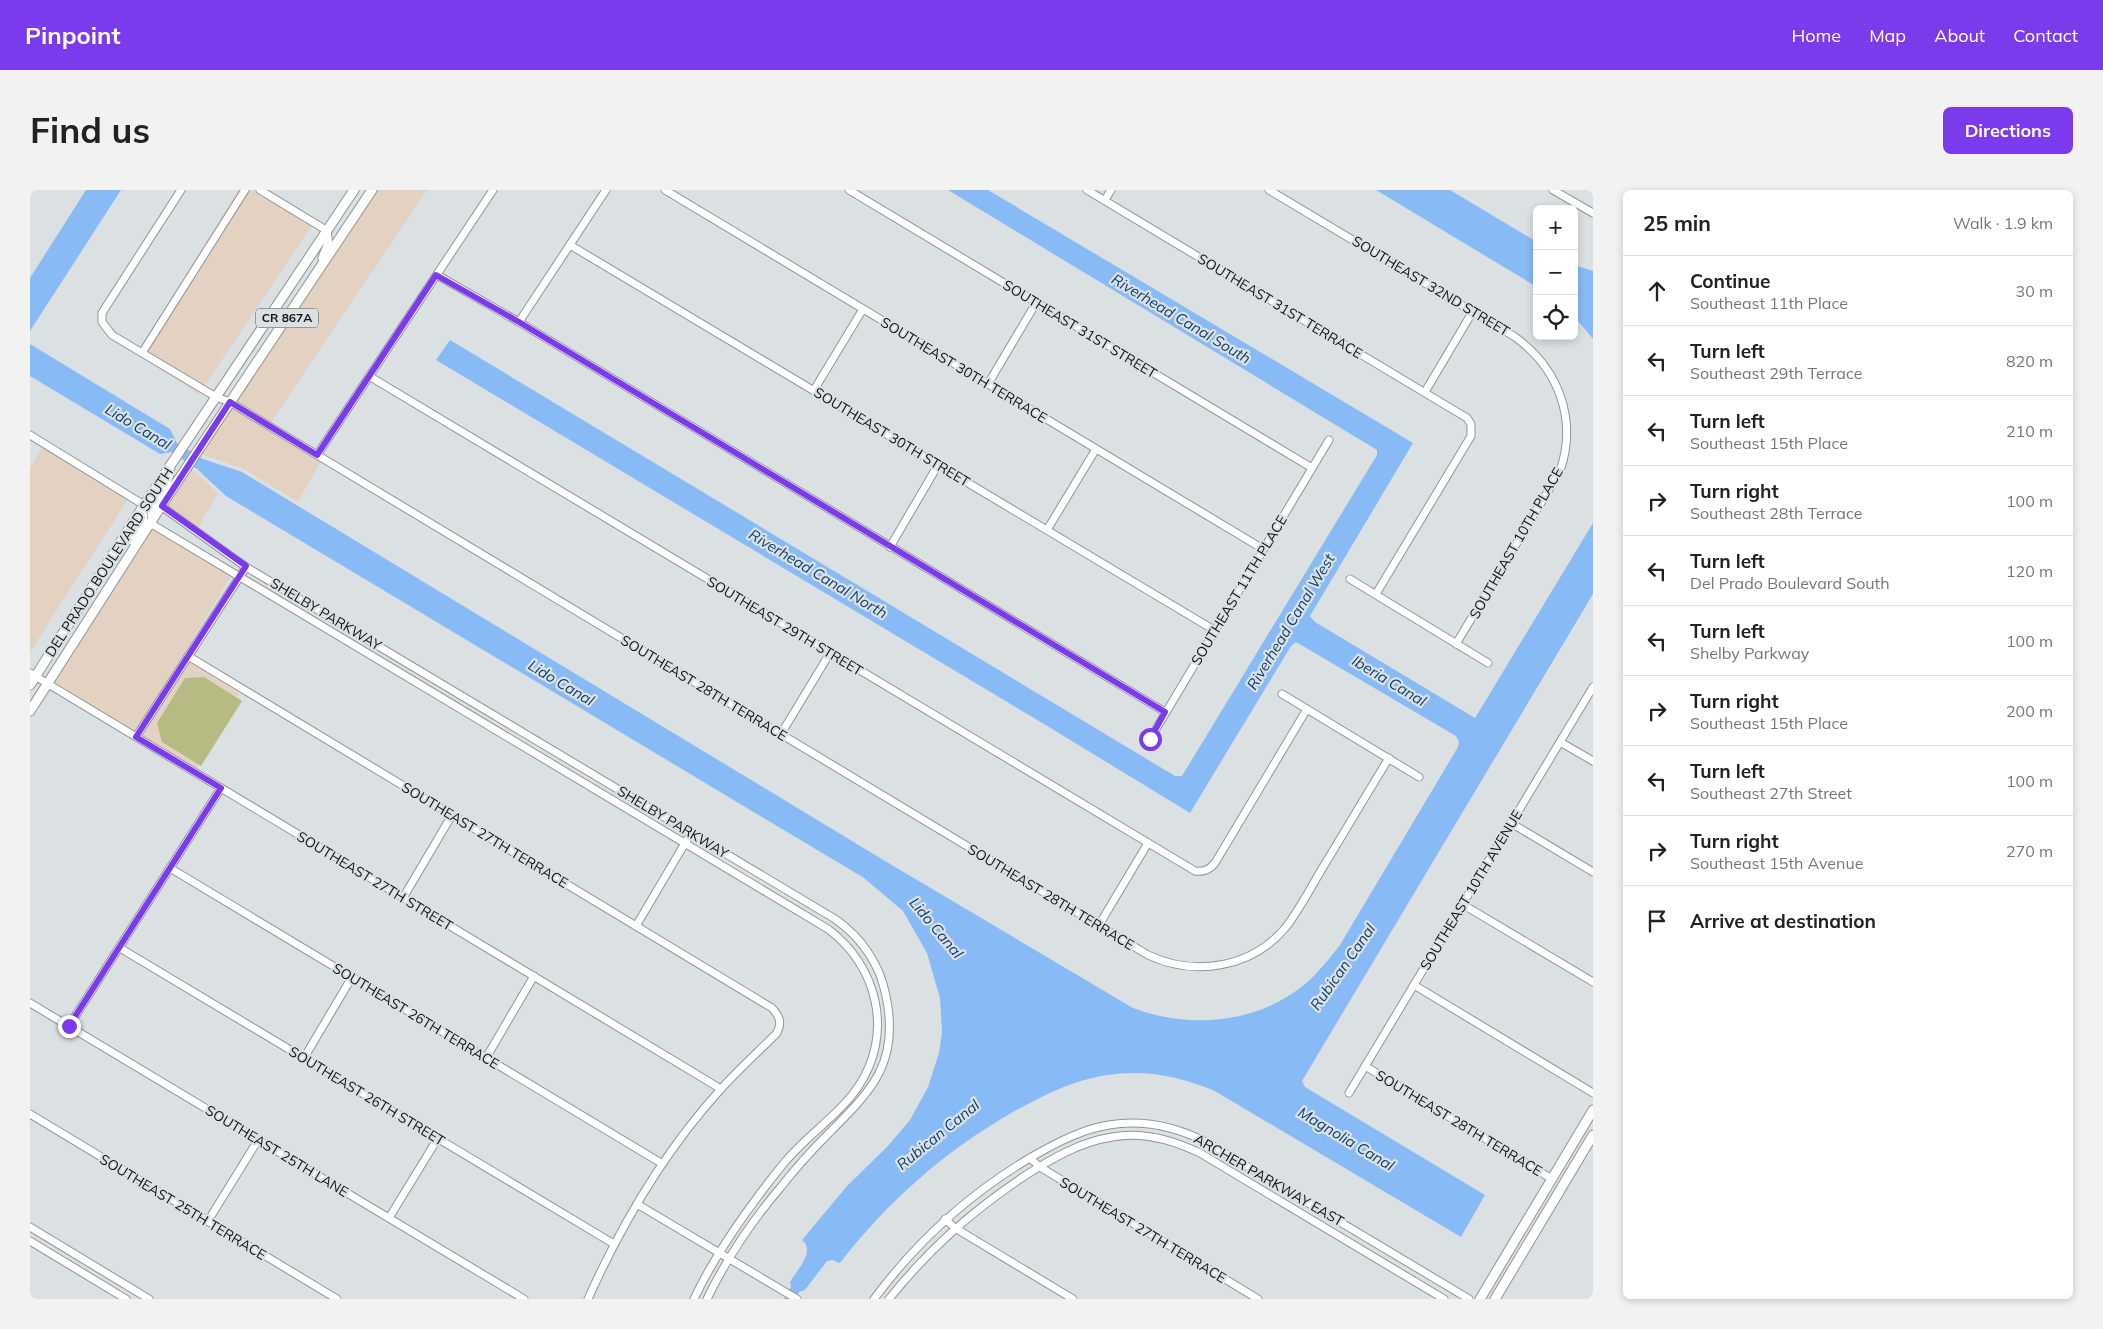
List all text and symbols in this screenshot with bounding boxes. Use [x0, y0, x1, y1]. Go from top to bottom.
text: Pinpoint [25, 20, 121, 50]
text: Home [1791, 24, 1841, 47]
text: Map [1869, 24, 1906, 47]
text: About [1934, 24, 1985, 47]
text: Contact [2013, 24, 2078, 47]
button: Directions [1943, 107, 2073, 154]
text: Find us [30, 108, 150, 152]
map controls [1533, 205, 1578, 340]
button: + [1533, 205, 1578, 250]
text: 25 min [1643, 210, 1711, 236]
text: Walk · 1.9 km [1953, 213, 2053, 233]
street label: SOUTHEAST 32ND STREET [1349, 232, 1513, 340]
street label: SOUTHEAST 31ST TERRACE [1194, 250, 1366, 362]
button: − [1533, 250, 1578, 295]
water label: Riverhead Canal South [1108, 269, 1255, 368]
text: Continue [1690, 269, 1770, 293]
street label: SOUTHEAST 31ST STREET [1000, 276, 1161, 382]
icon: ahead [1643, 277, 1671, 305]
text: 30 m [2016, 281, 2053, 301]
text: Southeast 11th Place [1690, 293, 1848, 313]
button: locate [1533, 295, 1578, 340]
road number: CR 867A [256, 309, 318, 328]
street label: SOUTHEAST 30TH TERRACE [877, 313, 1051, 427]
text: Turn left [1690, 339, 1765, 363]
icon: left [1643, 347, 1671, 375]
text: 820 m [2006, 351, 2053, 371]
text: Southeast 29th Terrace [1690, 363, 1862, 383]
street label: SOUTHEAST 30TH STREET [811, 383, 974, 491]
water label: Lido Canal [102, 399, 175, 454]
text: Turn left [1690, 409, 1765, 433]
icon: left [1643, 417, 1671, 445]
text: 210 m [2006, 421, 2053, 441]
text: Southeast 15th Place [1690, 433, 1848, 453]
street label: DEL PRADO BOULEVARD SOUTH [41, 464, 177, 660]
street label: SOUTHEAST 10TH PLACE [1465, 464, 1567, 622]
text: Turn right [1690, 479, 1779, 503]
icon: right [1643, 487, 1671, 515]
text: 100 m [2006, 491, 2053, 511]
text: Southeast 28th Terrace [1690, 503, 1862, 523]
street label: SOUTHEAST 11TH PLACE [1187, 512, 1291, 668]
water label: Riverhead Canal North [746, 525, 891, 623]
text: Turn left [1690, 549, 1765, 573]
water label: Riverhead Canal West [1242, 550, 1339, 693]
icon: left [1643, 557, 1671, 585]
text: 120 m [2006, 561, 2053, 581]
street label: SOUTHEAST 29TH STREET [704, 572, 867, 680]
text: Del Prado Boulevard South [1690, 573, 1890, 593]
street label: SHELBY PARKWAY [267, 574, 385, 654]
text: Turn left [1690, 619, 1765, 643]
icon: left [1643, 627, 1671, 655]
street label: SOUTHEAST 28TH TERRACE [617, 631, 791, 745]
text: 100 m [2006, 631, 2053, 651]
text: Shelby Parkway [1690, 643, 1809, 663]
water label: Iberia Canal [1349, 651, 1430, 710]
water label: Lido Canal [525, 655, 598, 710]
text: Turn right [1690, 689, 1779, 713]
icon: right [1643, 697, 1671, 725]
text: 200 m [2006, 701, 2053, 721]
text: Southeast 15th Place [1690, 713, 1848, 733]
route start [1139, 728, 1162, 751]
text: Turn left [1690, 759, 1765, 783]
icon: left [1643, 767, 1671, 795]
text: 100 m [2006, 771, 2053, 791]
street label: SOUTHEAST 27TH TERRACE [398, 778, 572, 892]
street label: SHELBY PARKWAY [614, 782, 732, 862]
text: Southeast 27th Street [1690, 783, 1852, 803]
street label: SOUTHEAST 10TH AVENUE [1416, 807, 1526, 973]
street label: SOUTHEAST 27TH STREET [294, 827, 457, 935]
text: Turn right [1690, 829, 1779, 853]
icon: right [1643, 837, 1671, 865]
street label: SOUTHEAST 28TH TERRACE [964, 840, 1138, 954]
text: 270 m [2006, 841, 2053, 861]
text: Southeast 15th Avenue [1690, 853, 1863, 873]
water label: Lido Canal [905, 893, 968, 962]
icon: arrive [1643, 907, 1671, 935]
text: Arrive at destination [1690, 909, 1876, 933]
water label: Rubican Canal [1306, 920, 1380, 1014]
street label: SOUTHEAST 26TH TERRACE [329, 959, 503, 1073]
route end [58, 1015, 81, 1038]
street label: SOUTHEAST 26TH STREET [286, 1042, 449, 1150]
street label: SOUTHEAST 28TH TERRACE [1372, 1066, 1546, 1180]
water label: Rubican Canal [892, 1095, 983, 1174]
street label: SOUTHEAST 25TH LANE [202, 1101, 352, 1201]
water label: Magnolia Canal [1295, 1102, 1398, 1175]
street label: ARCHER PARKWAY EAST [1191, 1130, 1348, 1231]
street label: SOUTHEAST 25TH TERRACE [96, 1150, 270, 1264]
street label: SOUTHEAST 27TH TERRACE [1056, 1173, 1230, 1287]

